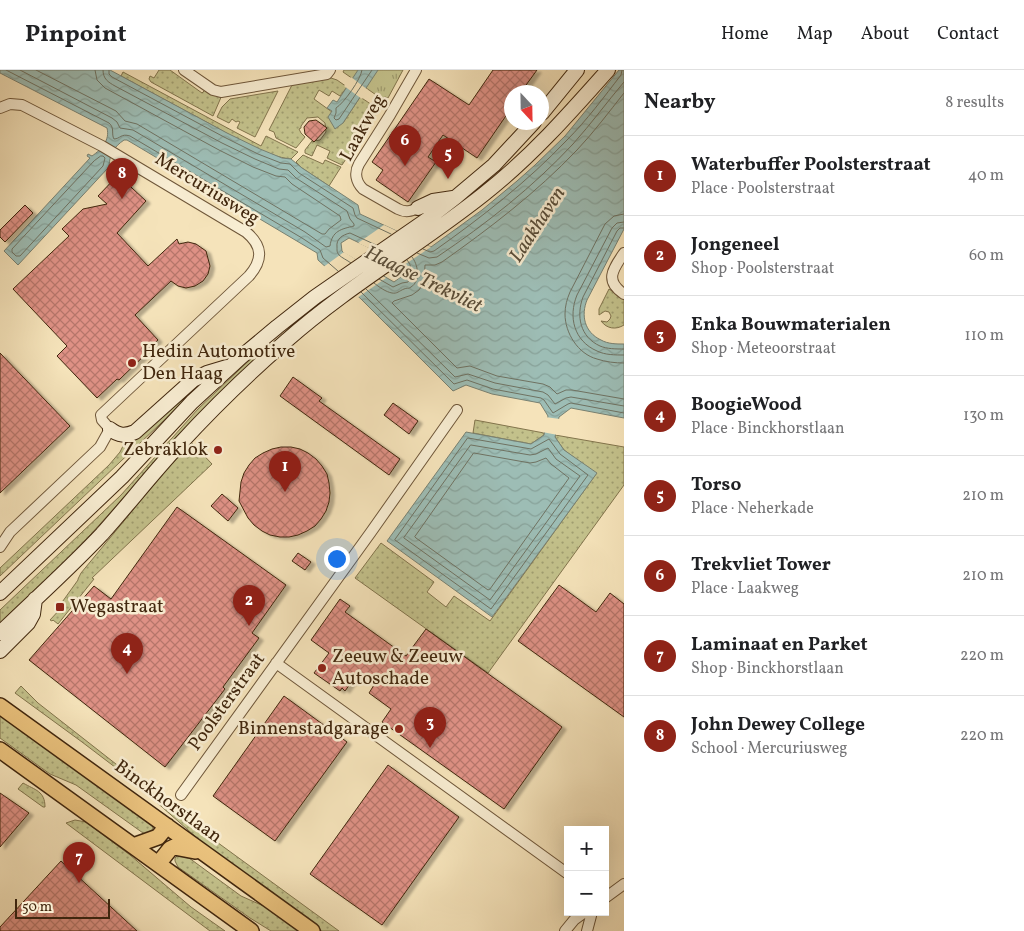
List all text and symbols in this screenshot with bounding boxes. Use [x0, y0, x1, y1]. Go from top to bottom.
text: Pinpoint [25, 18, 127, 52]
text: Home [721, 22, 769, 47]
text: Map [797, 22, 833, 47]
text: About [861, 22, 909, 47]
text: Contact [937, 22, 999, 47]
north arrow [504, 85, 549, 130]
text: Nearby [644, 88, 715, 117]
street label: Laakweg [334, 90, 392, 166]
text: 8 results [945, 92, 1004, 114]
pin: 6 [389, 125, 421, 166]
pin: 5 [432, 138, 464, 179]
street label: Mercuriusweg [150, 146, 264, 232]
text: Waterbuffer Poolsterstraat [691, 152, 931, 178]
pin: 8 [106, 158, 138, 199]
text: 1 [657, 165, 663, 187]
text: 40 m [968, 165, 1004, 187]
text: Place · Poolsterstraat [691, 178, 835, 200]
water label: Laakhaven [503, 182, 573, 268]
text: Jongeneel [691, 232, 779, 258]
water label: Haagse Trekvliet [360, 240, 487, 321]
text: 2 [656, 245, 664, 267]
text: 60 m [969, 245, 1004, 267]
text: Shop · Poolsterstraat [691, 258, 834, 280]
text: Enka Bouwmaterialen [691, 312, 891, 338]
text: 3 [656, 325, 664, 347]
text: 110 m [965, 325, 1004, 347]
text: Shop · Meteoorstraat [691, 338, 836, 360]
place label: Hedin Automotive Den Haag [142, 339, 295, 387]
marker: Hedin Automotive Den Haag [126, 357, 138, 369]
text: BoogieWood [691, 392, 802, 418]
text: 4 [655, 405, 665, 427]
text: 130 m [963, 405, 1004, 427]
text: Place · Binckhorstlaan [691, 418, 845, 440]
place label: Zebraklok [123, 437, 208, 463]
marker: Zebraklok [212, 444, 224, 456]
pin: 1 [269, 451, 301, 492]
text: Torso [691, 472, 741, 498]
text: 5 [656, 485, 664, 507]
text: 210 m [962, 485, 1004, 507]
text: Place · Neherkade [691, 498, 814, 520]
your location [324, 546, 350, 572]
text: Trekvliet Tower [691, 552, 831, 578]
text: 6 [656, 565, 664, 587]
text: 210 m [962, 565, 1004, 587]
text: Place · Laakweg [691, 578, 799, 600]
pin: 2 [233, 585, 265, 626]
place label: Wegastraat [70, 594, 164, 620]
marker: Wegastraat [54, 601, 66, 613]
text: Laminaat en Parket [691, 632, 868, 658]
pin: 4 [111, 633, 143, 674]
place label: Zeeuw & Zeeuw Autoschade [332, 644, 463, 692]
text: 7 [656, 645, 664, 667]
text: 220 m [960, 645, 1004, 667]
street label: Poolsterstraat [182, 647, 272, 757]
text: Shop · Binckhorstlaan [691, 658, 844, 680]
marker: Zeeuw & Zeeuw Autoschade [316, 662, 328, 674]
pin: 3 [414, 707, 446, 748]
text: John Dewey College [691, 712, 865, 738]
place label: Binnenstadgarage [238, 716, 389, 742]
marker: Binnenstadgarage [393, 723, 405, 735]
text: 8 [656, 725, 664, 747]
text: 220 m [960, 725, 1004, 747]
text: School · Mercuriusweg [691, 738, 847, 760]
street label: Binckhorstlaan [109, 754, 227, 850]
map controls [564, 826, 609, 916]
button: + [564, 826, 609, 871]
pin: 7 [63, 842, 95, 883]
button: − [564, 871, 609, 916]
scale bar [15, 896, 110, 919]
text: 50 m [22, 898, 52, 917]

